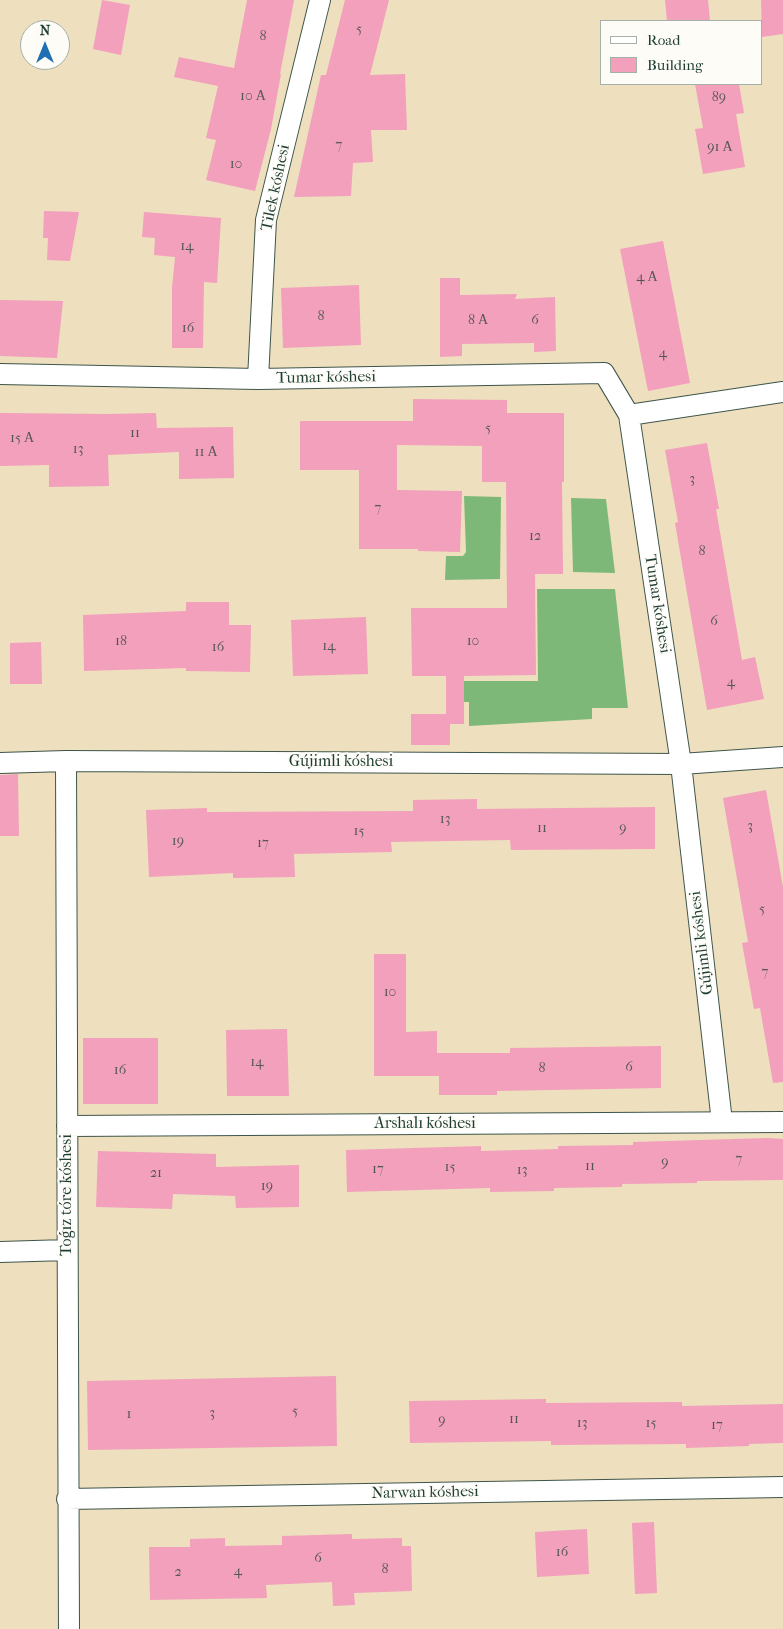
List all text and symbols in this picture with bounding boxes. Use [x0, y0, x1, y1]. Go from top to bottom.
north arrow [20, 20, 70, 70]
legend [600, 20, 763, 85]
text: N [40, 22, 50, 39]
house number: 5 [356, 22, 362, 38]
house number: 8 [259, 29, 267, 45]
text: Road [647, 31, 680, 49]
text: Building [647, 56, 703, 74]
house number: 10 А [240, 89, 266, 105]
house number: 89 [712, 90, 726, 106]
house number: 7 [336, 138, 342, 154]
house number: 91 А [707, 140, 733, 156]
street label: Tilek kóshesi [257, 143, 295, 233]
house number: 10 [230, 157, 242, 173]
house number: 14 [180, 239, 194, 255]
house number: 4 А [636, 270, 658, 286]
house number: 8 [317, 309, 325, 325]
house number: 8 А [468, 313, 488, 329]
house number: 6 [531, 313, 539, 329]
house number: 16 [182, 321, 194, 337]
house number: 4 [659, 346, 667, 362]
street label: Tumar kóshesi [276, 368, 376, 388]
house number: 5 [485, 421, 491, 437]
house number: 11 [130, 426, 140, 442]
house number: 15 А [10, 431, 34, 447]
house number: 13 [73, 442, 83, 458]
house number: 11 А [194, 445, 218, 461]
house number: 3 [689, 472, 695, 488]
house number: 7 [375, 501, 381, 517]
house number: 12 [529, 529, 541, 545]
house number: 8 [698, 544, 706, 560]
street label: Tumar kóshesi [640, 553, 674, 655]
house number: 6 [710, 614, 718, 630]
house number: 18 [115, 634, 127, 650]
house number: 10 [467, 634, 479, 650]
house number: 14 [322, 639, 336, 655]
house number: 16 [212, 640, 224, 656]
house number: 4 [727, 675, 735, 691]
street label: Gújimli kóshesi [289, 752, 393, 772]
house number: 13 [440, 812, 450, 828]
house number: 3 [747, 819, 753, 835]
house number: 11 [537, 821, 547, 837]
house number: 9 [619, 821, 627, 837]
house number: 15 [354, 824, 364, 840]
house number: 19 [172, 834, 184, 850]
house number: 17 [257, 836, 269, 852]
street label: Gújimli kóshesi [686, 890, 718, 996]
house number: 5 [759, 902, 765, 918]
house number: 7 [762, 965, 768, 981]
house number: 10 [384, 985, 396, 1001]
house number: 14 [250, 1055, 264, 1071]
house number: 6 [625, 1060, 633, 1076]
house number: 8 [538, 1061, 546, 1077]
house number: 16 [114, 1063, 126, 1079]
street label: Arshalı kóshesi [374, 1114, 476, 1134]
street label: Toǵız tóre kóshesi [57, 1134, 77, 1256]
house number: 7 [736, 1152, 742, 1168]
house number: 9 [661, 1155, 669, 1171]
house number: 11 [585, 1159, 595, 1175]
house number: 15 [445, 1160, 455, 1176]
house number: 17 [372, 1162, 384, 1178]
house number: 13 [517, 1163, 527, 1179]
house number: 21 [150, 1166, 162, 1182]
house number: 19 [261, 1179, 273, 1195]
house number: 5 [292, 1404, 298, 1420]
house number: 3 [209, 1406, 215, 1422]
house number: 1 [127, 1407, 131, 1423]
house number: 11 [509, 1412, 519, 1428]
house number: 9 [438, 1413, 446, 1429]
house number: 13 [577, 1416, 587, 1432]
house number: 15 [646, 1416, 656, 1432]
house number: 17 [711, 1418, 723, 1434]
street label: Narwan kóshesi [371, 1482, 479, 1504]
house number: 16 [556, 1545, 568, 1561]
house number: 6 [314, 1551, 322, 1567]
house number: 8 [381, 1562, 389, 1578]
house number: 4 [234, 1564, 242, 1580]
house number: 2 [174, 1565, 182, 1581]

